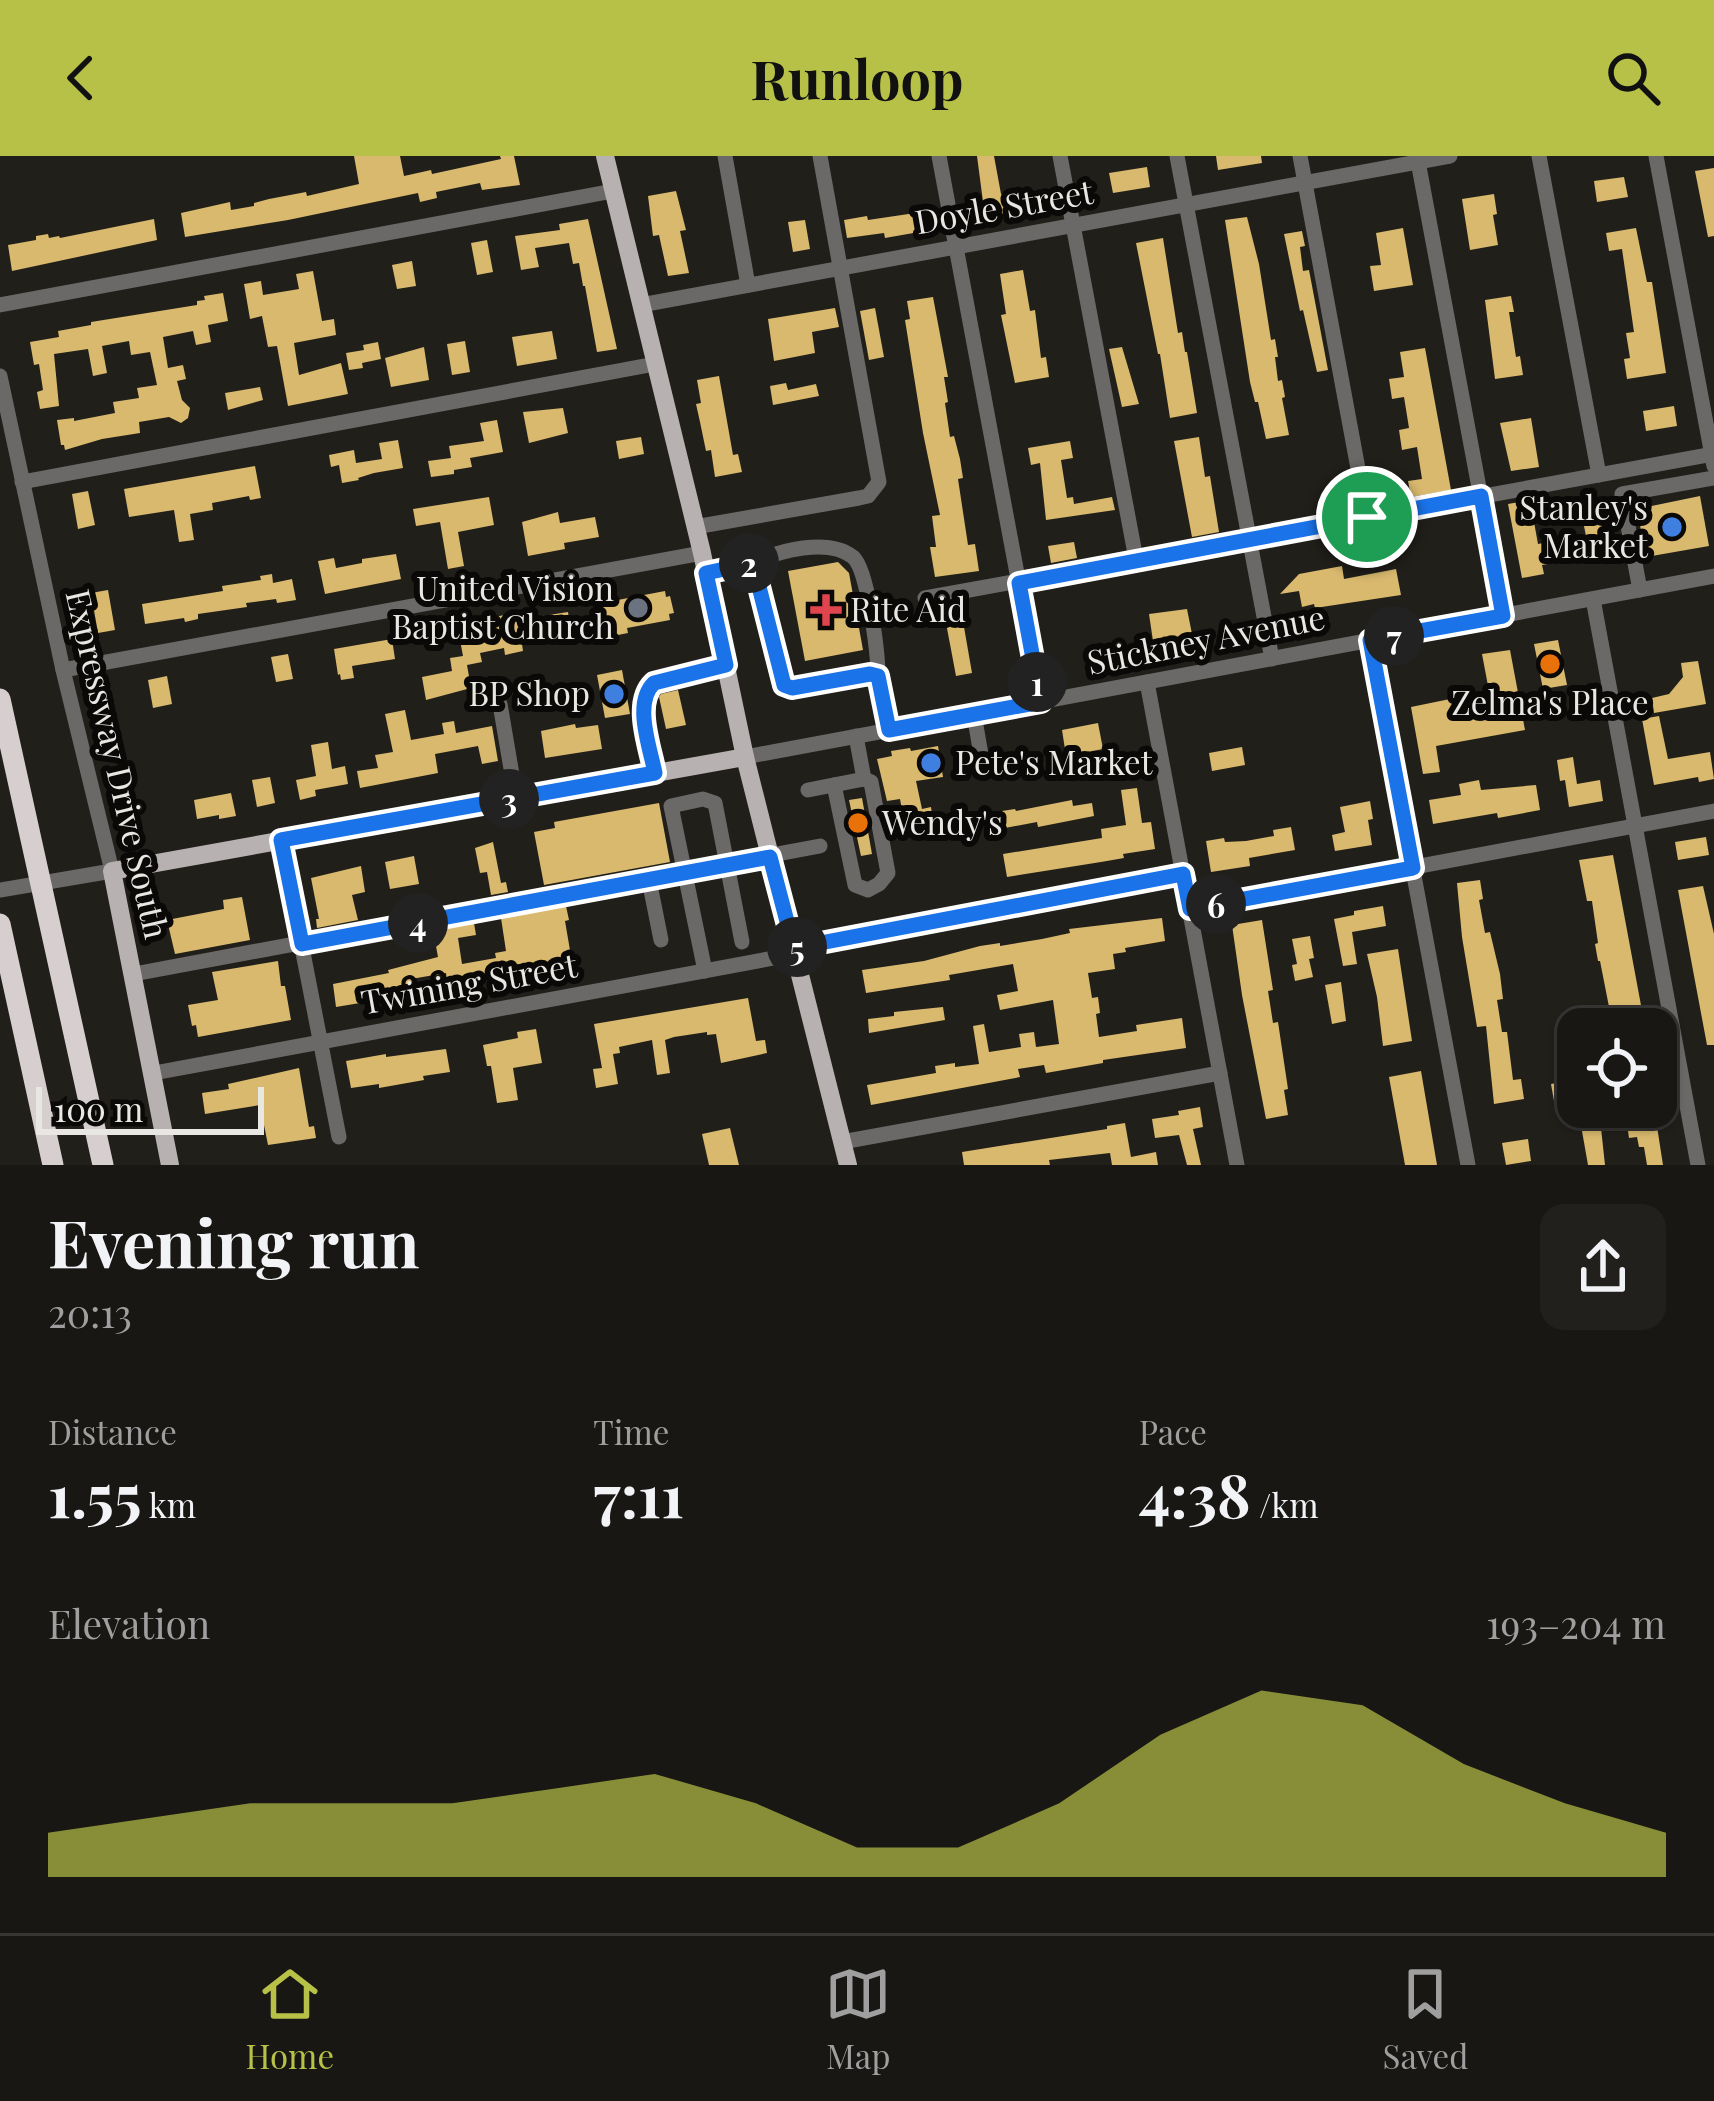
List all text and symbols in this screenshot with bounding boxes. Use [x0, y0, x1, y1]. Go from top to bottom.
text: Runloop [751, 42, 963, 114]
icon: back [48, 45, 114, 111]
icon: search [1600, 45, 1666, 111]
street label: Doyle Street [911, 168, 1097, 242]
pin [1316, 466, 1418, 568]
icon: arrive [1334, 484, 1400, 550]
place label: Stanley's Market [1519, 484, 1649, 566]
marker: Stanley's Market [1659, 514, 1685, 540]
pin: 2 [719, 533, 779, 593]
text: 2 [740, 541, 758, 585]
place label: United Vision Baptist Church [392, 565, 614, 647]
street label: Expressway Drive South [57, 585, 181, 943]
place label: Rite Aid [850, 586, 966, 630]
street label: Stickney Avenue [1083, 593, 1328, 683]
marker: United Vision Baptist Church [625, 595, 651, 621]
marker: Rite Aid [813, 597, 839, 623]
pin: 7 [1364, 606, 1424, 666]
text: 7 [1386, 614, 1402, 658]
marker: Zelma's Place [1537, 651, 1563, 677]
pin: 1 [1007, 652, 1067, 712]
text: 1 [1031, 660, 1043, 704]
place label: BP Shop [468, 670, 590, 714]
place label: Zelma's Place [1451, 679, 1649, 723]
marker: BP Shop [601, 681, 627, 707]
place label: Pete's Market [955, 739, 1154, 783]
marker: Pete's Market [918, 750, 944, 776]
pin: 3 [479, 769, 539, 829]
text: 3 [501, 777, 517, 821]
place label: Wendy's [881, 799, 1003, 843]
marker: Wendy's [845, 810, 871, 836]
pin: 6 [1186, 874, 1246, 934]
text: 6 [1207, 882, 1225, 926]
pin: 4 [388, 893, 448, 953]
text: 4 [409, 901, 427, 945]
pin: 5 [767, 917, 827, 977]
text: 5 [789, 925, 805, 969]
street label: Twining Street [357, 941, 581, 1023]
map controls [1557, 1008, 1677, 1128]
button: locate [1557, 1008, 1677, 1128]
scale bar [36, 1081, 264, 1134]
text: 100 m [54, 1086, 143, 1130]
text: Evening run [48, 1197, 420, 1285]
button: share [1540, 1204, 1666, 1330]
text: 20:13 [48, 1286, 132, 1338]
text: Distance [48, 1409, 177, 1453]
text: Time [593, 1409, 670, 1453]
text: Pace [1139, 1409, 1207, 1453]
text: 1.55 [48, 1453, 141, 1533]
text: 7:11 [593, 1453, 684, 1533]
text: 4:38 [1139, 1453, 1251, 1533]
text: km [141, 1482, 196, 1526]
text: /km [1251, 1482, 1319, 1526]
text: Elevation [48, 1597, 210, 1649]
text: 193–204 m [1486, 1597, 1666, 1649]
tab: Home [246, 1961, 334, 2077]
tab: Map [825, 1961, 891, 2077]
tab: Saved [1383, 1961, 1468, 2077]

